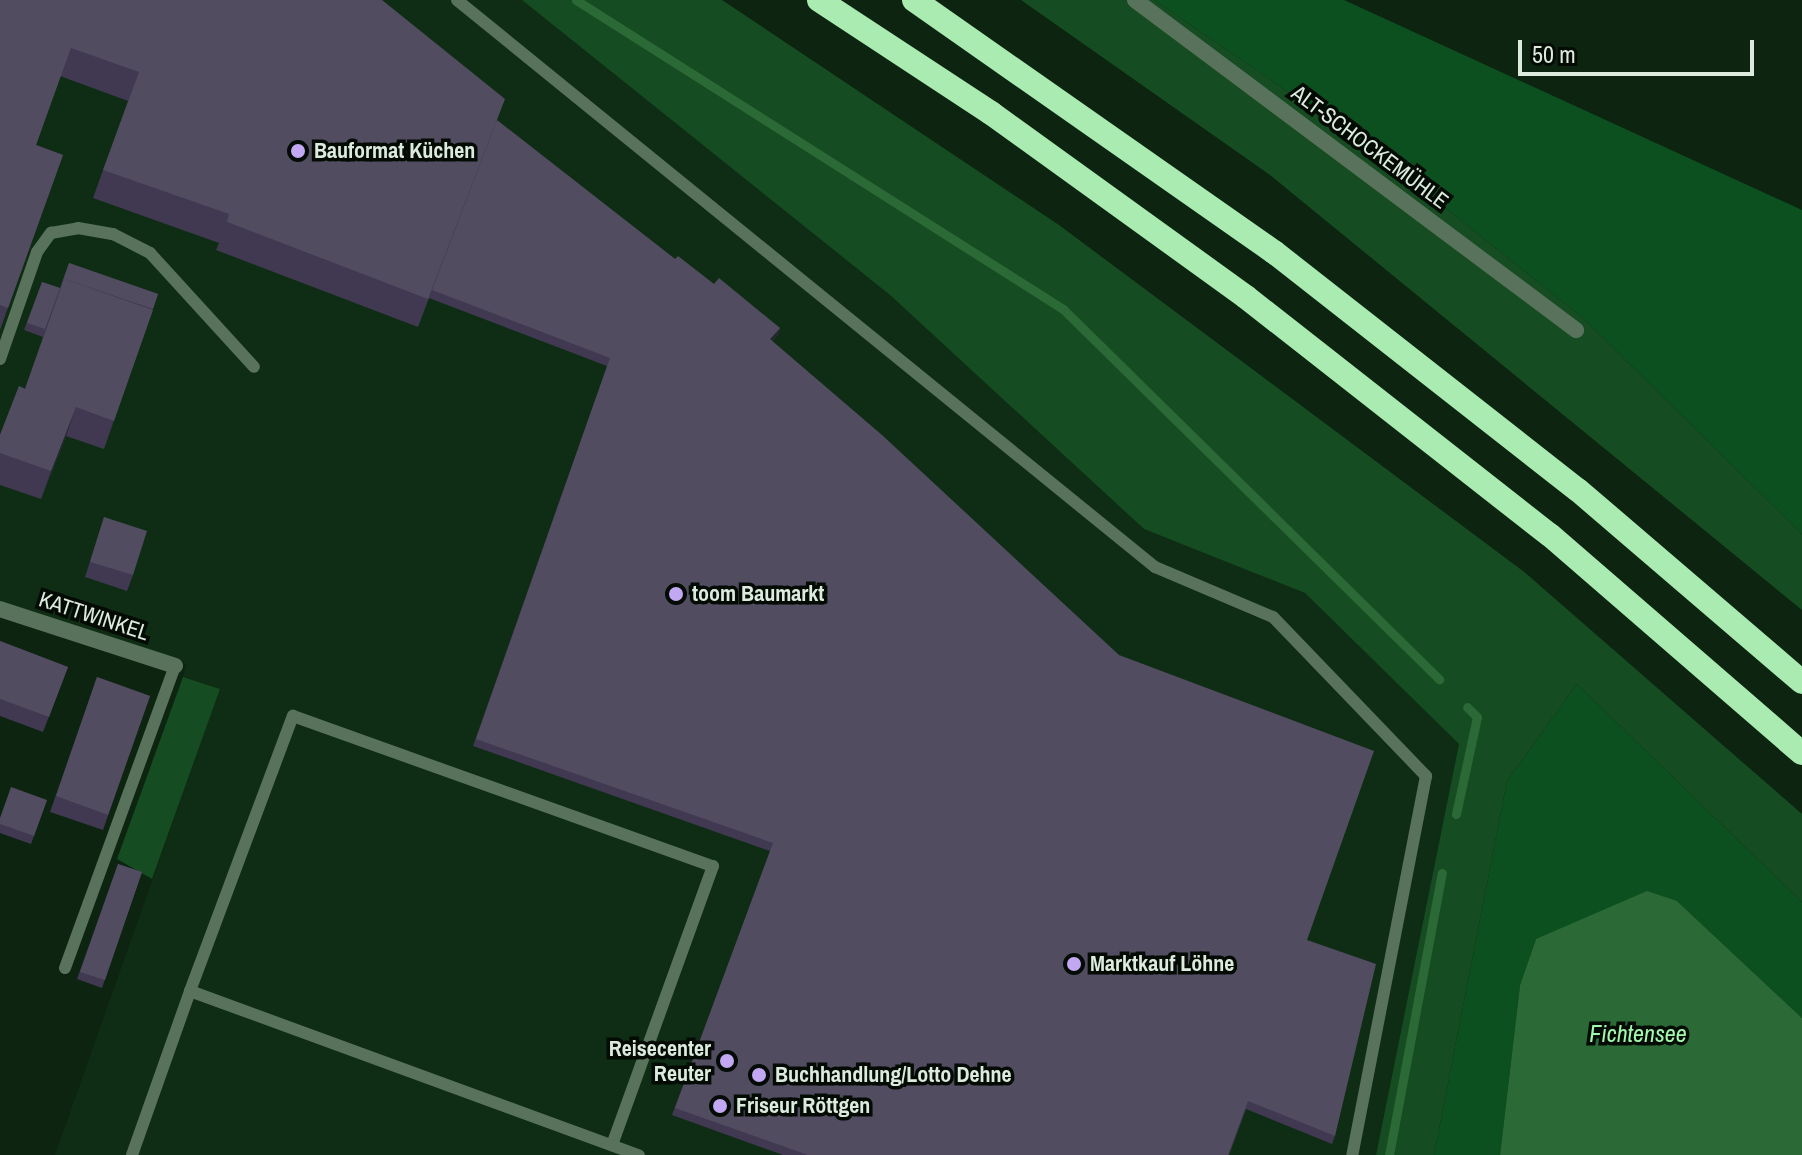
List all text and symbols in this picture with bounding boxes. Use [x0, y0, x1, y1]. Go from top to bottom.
scale bar [1522, 24, 1758, 74]
text: 50 m [1532, 38, 1576, 70]
street label: ALT-SCHOCKEMÜHLE [1287, 80, 1453, 214]
place label: Bauformat Küchen [314, 138, 475, 164]
marker: Bauformat Küchen [289, 142, 307, 160]
place label: toom Baumarkt [692, 581, 824, 607]
marker: toom Baumarkt [667, 585, 685, 603]
street label: KATTWINKEL [36, 586, 152, 646]
place label: Marktkauf Löhne [1090, 951, 1234, 977]
marker: Marktkauf Löhne [1065, 955, 1083, 973]
water label: Fichtensee [1589, 1020, 1687, 1048]
place label: Reisecenter Reuter [609, 1035, 711, 1086]
marker: Reisecenter Reuter [718, 1052, 736, 1070]
place label: Buchhandlung/Lotto Dehne [775, 1062, 1012, 1088]
marker: Buchhandlung/Lotto Dehne [750, 1066, 768, 1084]
place label: Friseur Röttgen [736, 1093, 870, 1119]
marker: Friseur Röttgen [711, 1097, 729, 1115]

